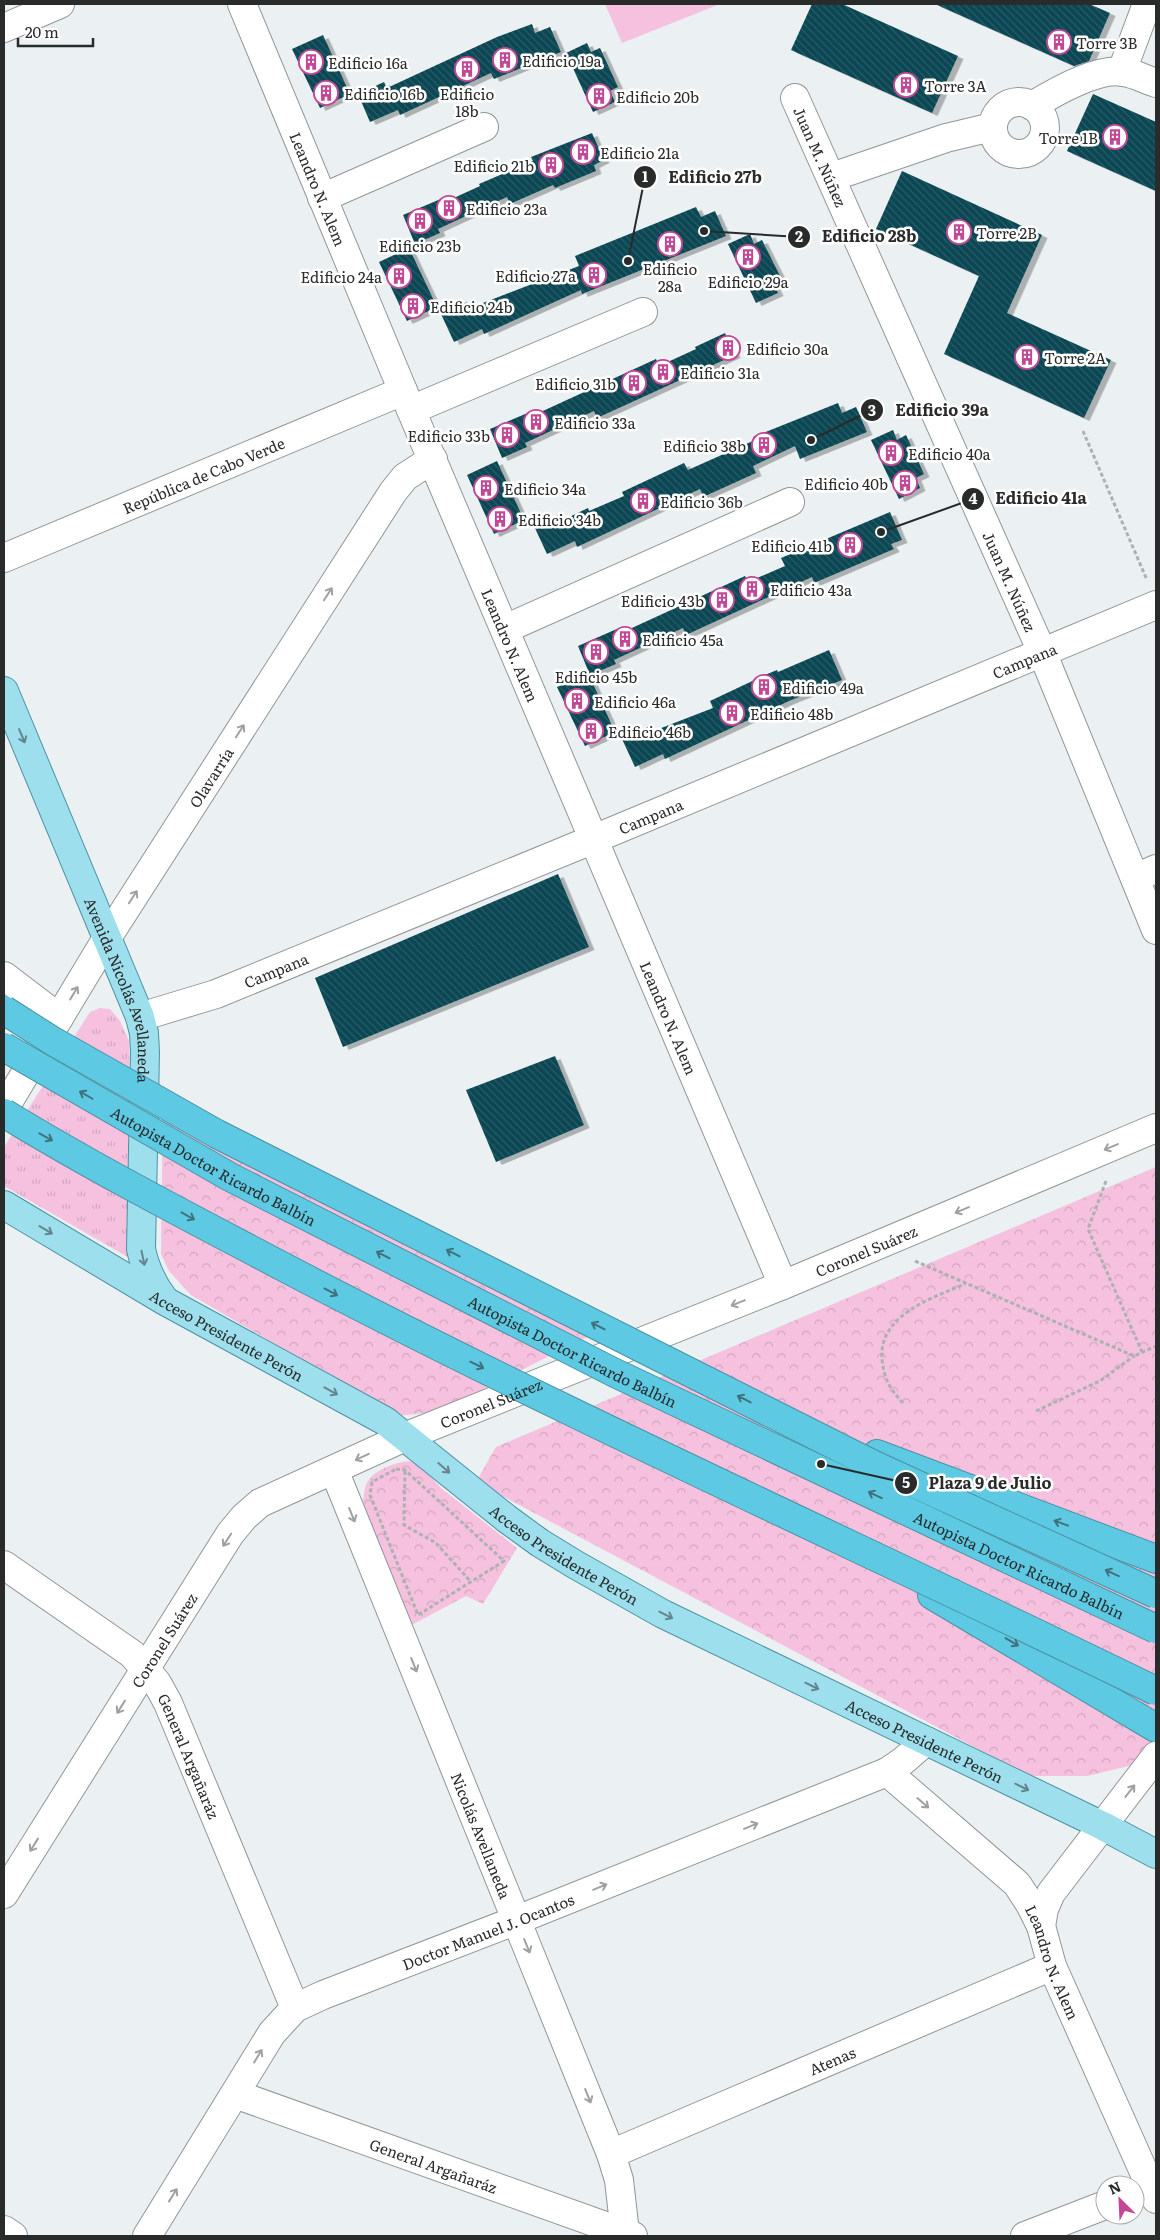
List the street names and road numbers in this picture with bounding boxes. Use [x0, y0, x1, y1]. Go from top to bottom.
street label: Juan M. Núñez [789, 103, 853, 210]
street label: Leandro N. Alem [285, 128, 353, 250]
street label: República de Cabo Verde [119, 430, 288, 519]
street label: Juan M. Núñez [978, 527, 1043, 635]
street label: Leandro N. Alem [477, 585, 545, 706]
street label: Campana [988, 636, 1061, 684]
street label: Olavarría [182, 741, 239, 812]
street label: Campana [615, 792, 687, 839]
street label: Avenida Nicolás Avellaneda [80, 893, 157, 1084]
street label: Campana [240, 946, 312, 993]
street label: Leandro N. Alem [635, 957, 704, 1078]
street label: Autopista Doctor Ricardo Balbín [107, 1100, 321, 1231]
street label: Coronel Suárez [811, 1218, 920, 1282]
street label: Acceso Presidente Perón [146, 1283, 308, 1386]
street label: Autopista Doctor Ricardo Balbín [464, 1289, 681, 1412]
street label: Coronel Suárez [436, 1372, 545, 1433]
street label: Acceso Presidente Perón [485, 1498, 643, 1610]
street label: Autopista Doctor Ricardo Balbín [910, 1505, 1129, 1624]
street label: Coronel Suárez [125, 1588, 202, 1692]
street label: General Argañaráz [153, 1689, 226, 1822]
street label: Acceso Presidente Perón [842, 1692, 1008, 1788]
street label: Nicolás Avellaneda [446, 1769, 518, 1903]
street label: Doctor Manuel J. Ocantos [398, 1887, 577, 1975]
street label: Leandro N. Alem [1021, 1901, 1086, 2023]
street label: Atenas [805, 2040, 859, 2080]
street label: General Argañaráz [367, 2132, 501, 2198]

